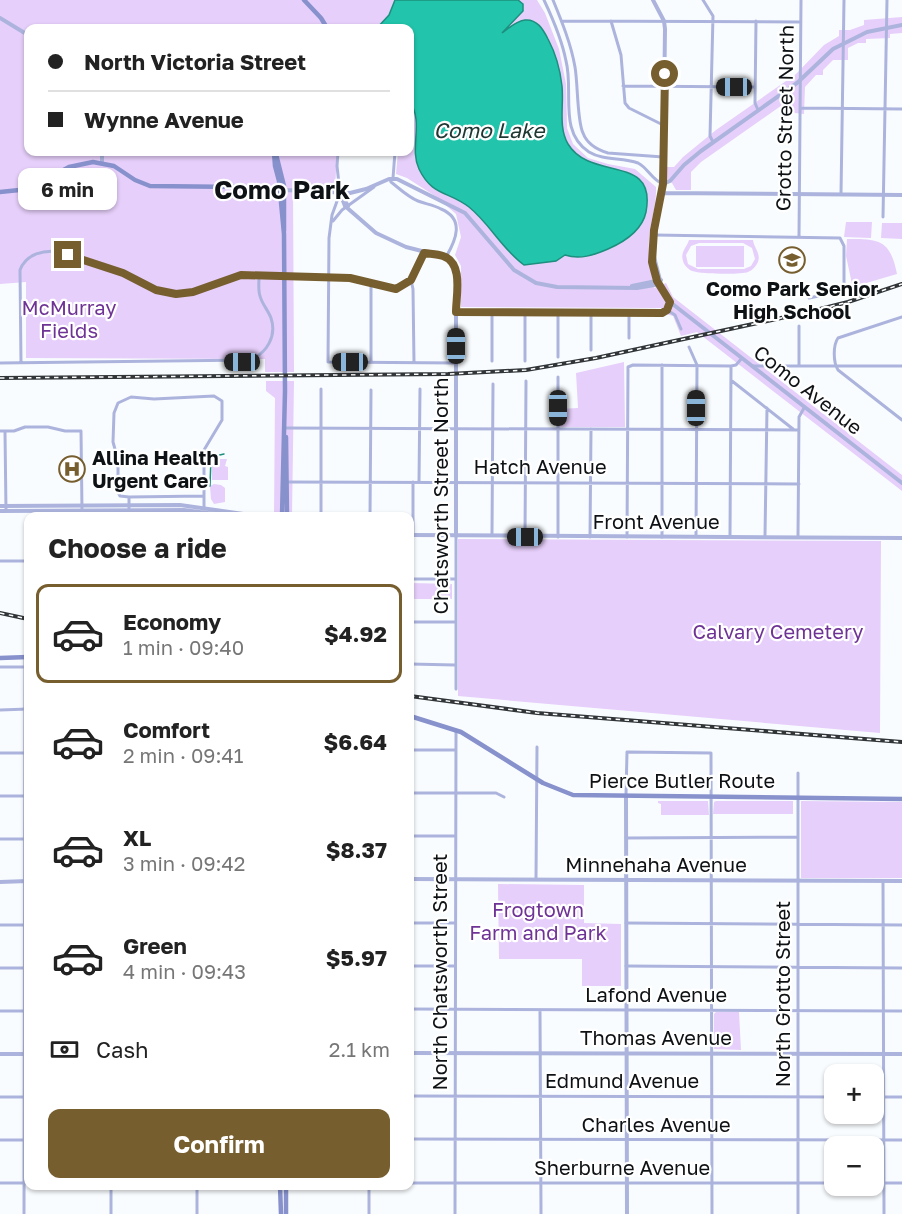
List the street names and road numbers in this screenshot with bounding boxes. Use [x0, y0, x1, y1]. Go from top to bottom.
street label: Grotto Street North [770, 25, 798, 211]
street label: Como Avenue [750, 339, 868, 439]
street label: Chatsworth Street North [428, 378, 452, 615]
street label: Hatch Avenue [473, 454, 607, 478]
street label: Front Avenue [592, 509, 720, 533]
street label: Pierce Butler Route [589, 768, 775, 792]
street label: Minnehaha Avenue [565, 852, 747, 876]
street label: North Chatsworth Street [427, 854, 451, 1091]
street label: North Grotto Street [770, 901, 794, 1087]
street label: Lafond Avenue [585, 982, 727, 1006]
street label: Thomas Avenue [580, 1025, 732, 1049]
street label: Edmund Avenue [545, 1068, 699, 1092]
street label: Charles Avenue [582, 1112, 731, 1136]
street label: Sherburne Avenue [534, 1155, 710, 1179]

